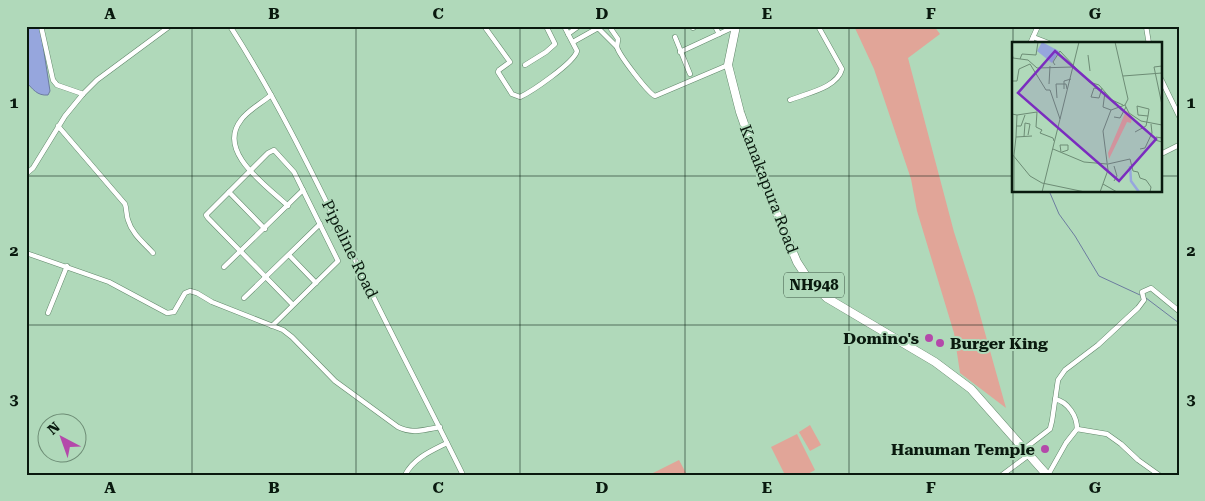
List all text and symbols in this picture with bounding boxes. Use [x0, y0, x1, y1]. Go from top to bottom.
text: A [104, 4, 116, 23]
text: B [268, 4, 280, 23]
text: C [432, 4, 444, 23]
text: D [596, 4, 609, 23]
text: E [762, 4, 772, 23]
text: F [926, 4, 936, 23]
text: G [1089, 4, 1102, 23]
inset map [1012, 42, 1162, 192]
text: 1 [10, 93, 19, 112]
text: 1 [1187, 93, 1196, 112]
street label: Kanakapura Road [736, 122, 802, 256]
street label: Pipeline Road [318, 197, 382, 301]
text: 2 [10, 241, 19, 260]
text: 2 [1187, 241, 1196, 260]
road number: NH948 [784, 272, 844, 298]
place label: Domino's [843, 329, 919, 348]
marker: Domino's [923, 332, 935, 344]
place label: Burger King [950, 334, 1048, 353]
marker: Burger King [934, 337, 946, 349]
text: 3 [10, 390, 19, 409]
text: 3 [1187, 390, 1196, 409]
north arrow [38, 414, 88, 464]
text: N [44, 418, 63, 438]
place label: Hanuman Temple [891, 440, 1035, 459]
marker: Hanuman Temple [1039, 443, 1051, 455]
text: A [104, 478, 116, 497]
text: B [268, 478, 280, 497]
text: C [432, 478, 444, 497]
text: D [596, 478, 609, 497]
text: E [762, 478, 772, 497]
text: F [926, 478, 936, 497]
text: G [1089, 478, 1102, 497]

